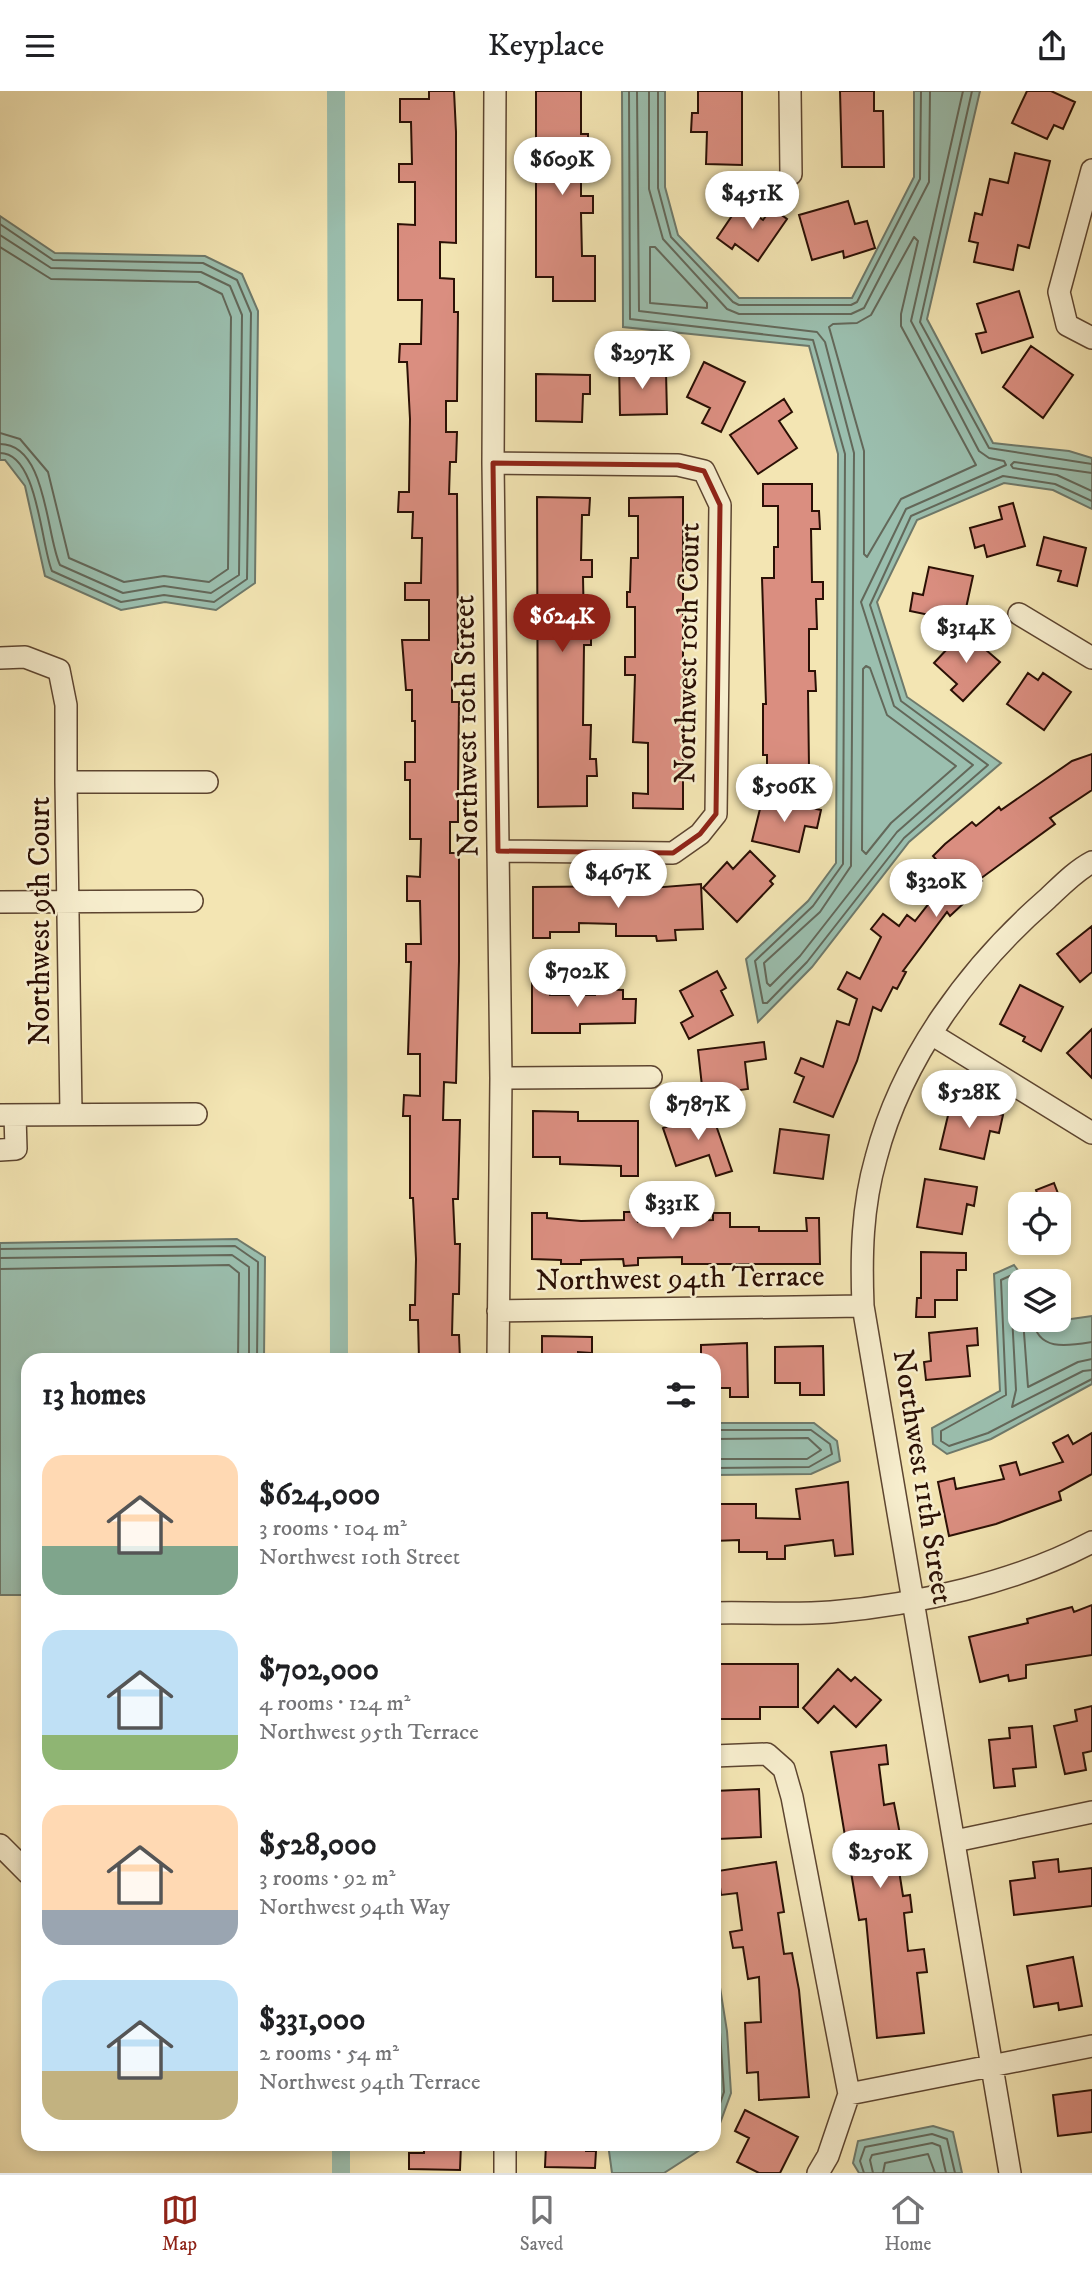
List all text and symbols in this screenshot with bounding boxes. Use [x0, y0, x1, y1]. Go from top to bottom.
text: Keyplace [488, 26, 604, 66]
icon: menu [21, 27, 59, 65]
icon: share [1033, 27, 1071, 65]
pin: $609K [513, 137, 611, 197]
text: $609K [530, 145, 594, 174]
pin: $451K [703, 171, 801, 231]
text: $451K [721, 179, 783, 208]
pin: $297K [593, 331, 691, 391]
text: $297K [610, 339, 674, 368]
street label: Northwest 10th Court [667, 522, 709, 784]
street label: Northwest 10th Street [446, 595, 488, 857]
pin: $624K [513, 595, 611, 654]
text: $624K [529, 602, 595, 631]
pin: $314K [917, 605, 1015, 665]
text: $314K [937, 613, 995, 642]
pin: $506K [735, 765, 833, 824]
text: $506K [752, 772, 816, 801]
street label: Northwest 9th Court [22, 797, 59, 1045]
pin: $467K [569, 851, 667, 910]
text: $467K [585, 858, 651, 887]
pin: $320K [887, 859, 985, 919]
text: $320K [906, 867, 966, 896]
pin: $702K [528, 949, 626, 1009]
text: $702K [545, 957, 609, 986]
pin: $528K [920, 1070, 1018, 1130]
text: $528K [938, 1078, 1000, 1107]
pin: $787K [649, 1083, 747, 1142]
text: $787K [666, 1090, 730, 1119]
pin: $331K [623, 1181, 721, 1241]
text: $331K [645, 1189, 699, 1218]
map controls [1008, 1192, 1071, 1332]
button: locate [1008, 1192, 1071, 1255]
street label: Northwest 94th Terrace [535, 1258, 825, 1300]
button: layers [1008, 1269, 1071, 1332]
street label: Northwest 11th Street [884, 1347, 960, 1607]
icon: filters [662, 1376, 700, 1414]
text: 13 homes [42, 1377, 146, 1414]
text: $624,000 [259, 1477, 380, 1514]
icon: home [98, 1483, 182, 1567]
text: 3 rooms · 104 m² [259, 1514, 407, 1543]
text: Northwest 10th Street [259, 1543, 460, 1572]
text: $702,000 [259, 1652, 379, 1689]
icon: home [98, 1658, 182, 1742]
text: 4 rooms · 124 m² [259, 1689, 410, 1718]
text: Northwest 95th Terrace [259, 1718, 479, 1747]
text: $528,000 [259, 1827, 377, 1864]
pin: $250K [831, 1831, 929, 1890]
icon: home [98, 1833, 182, 1917]
text: $250K [848, 1838, 912, 1867]
text: 3 rooms · 92 m² [259, 1864, 396, 1893]
text: Northwest 94th Way [259, 1893, 450, 1922]
text: $331,000 [259, 2002, 365, 2039]
icon: home [98, 2008, 182, 2092]
text: 2 rooms · 54 m² [259, 2039, 399, 2068]
text: Northwest 94th Terrace [259, 2068, 481, 2097]
tab: Map [161, 2191, 199, 2256]
tab: Saved [520, 2191, 563, 2256]
tab: Home [884, 2191, 931, 2256]

